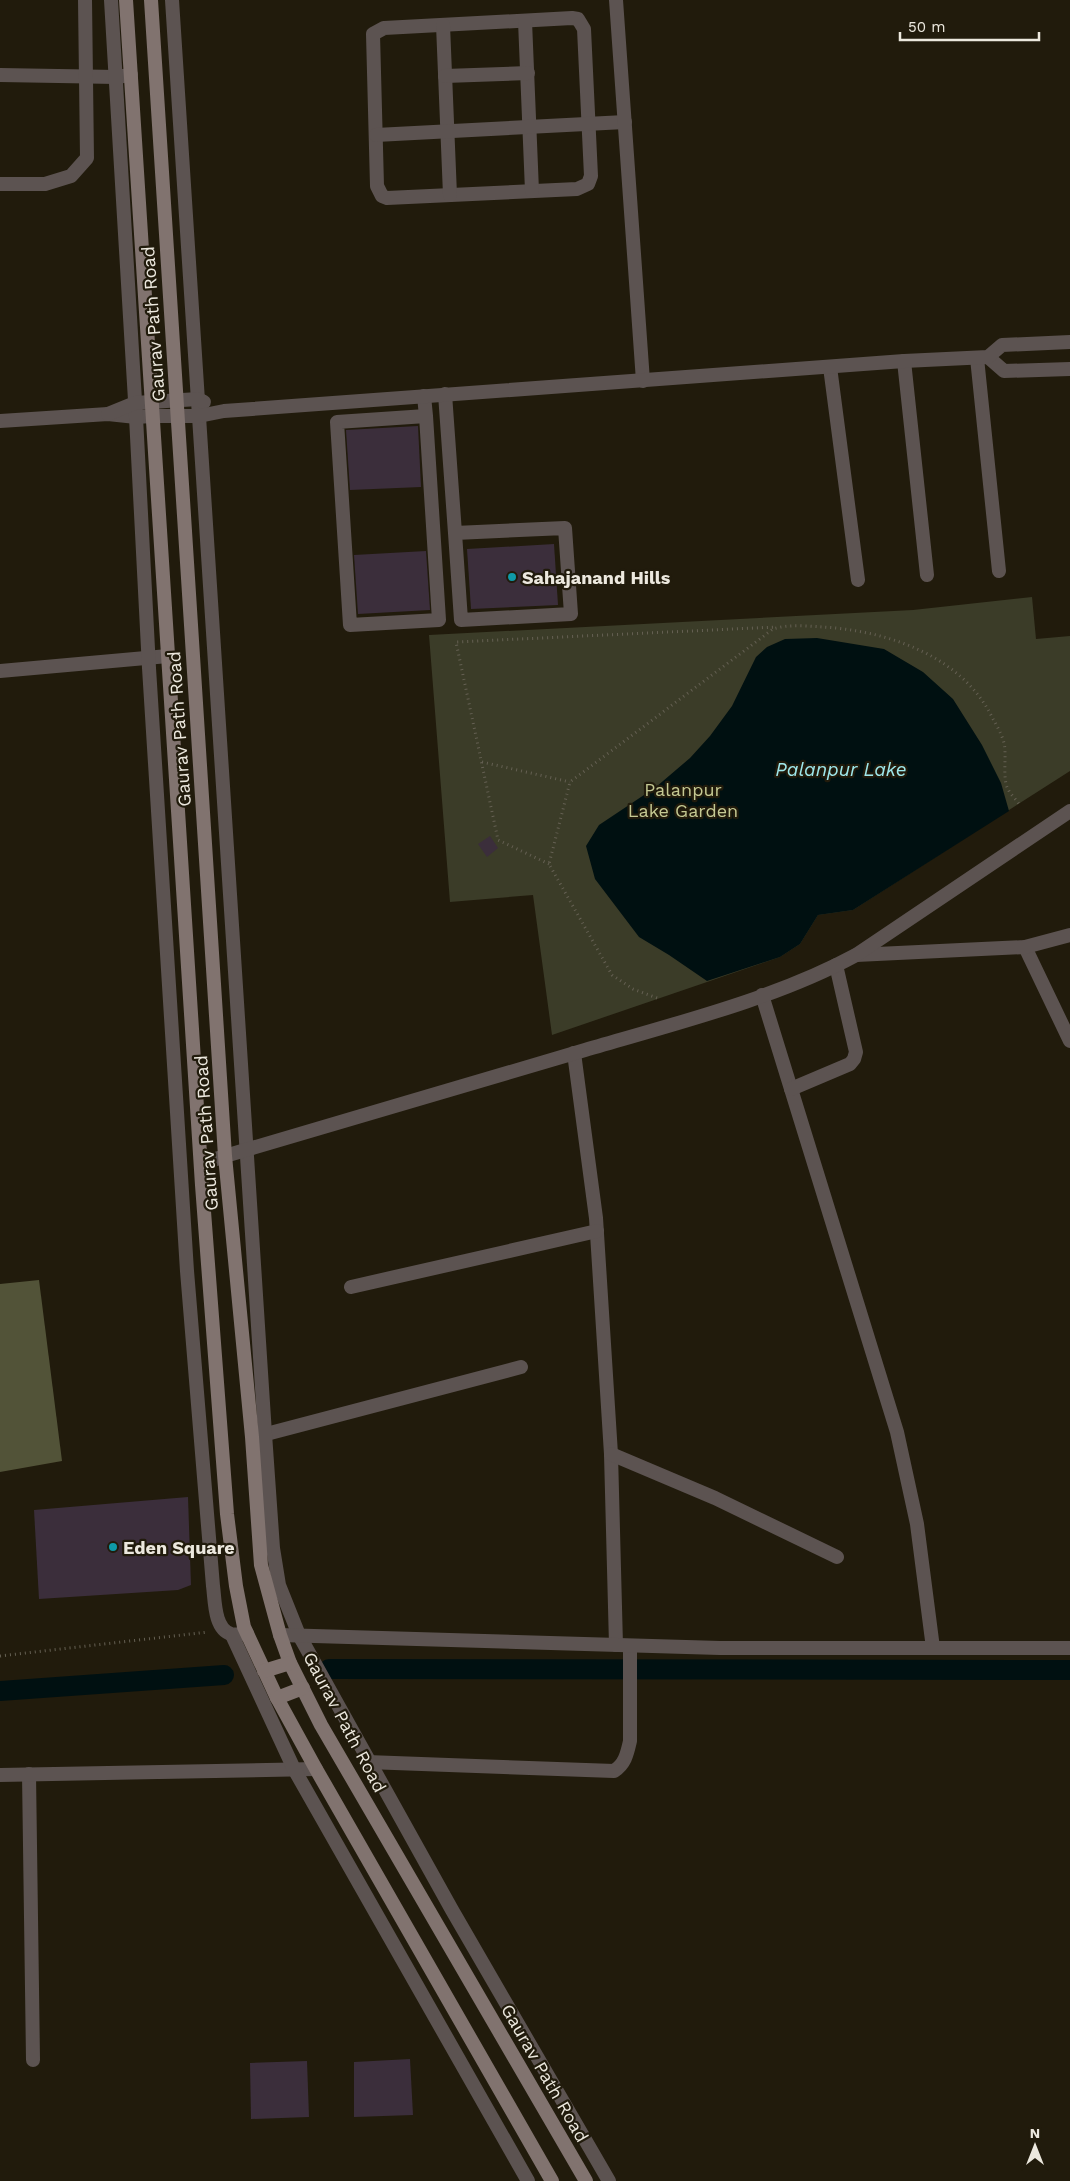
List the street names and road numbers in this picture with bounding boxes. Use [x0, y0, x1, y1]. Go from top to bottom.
street label: Gaurav Path Road [137, 245, 169, 403]
street label: Gaurav Path Road [163, 650, 195, 808]
street label: Gaurav Path Road [190, 1054, 222, 1212]
street label: Gaurav Path Road [299, 1648, 391, 1796]
street label: Gaurav Path Road [497, 2000, 593, 2146]

